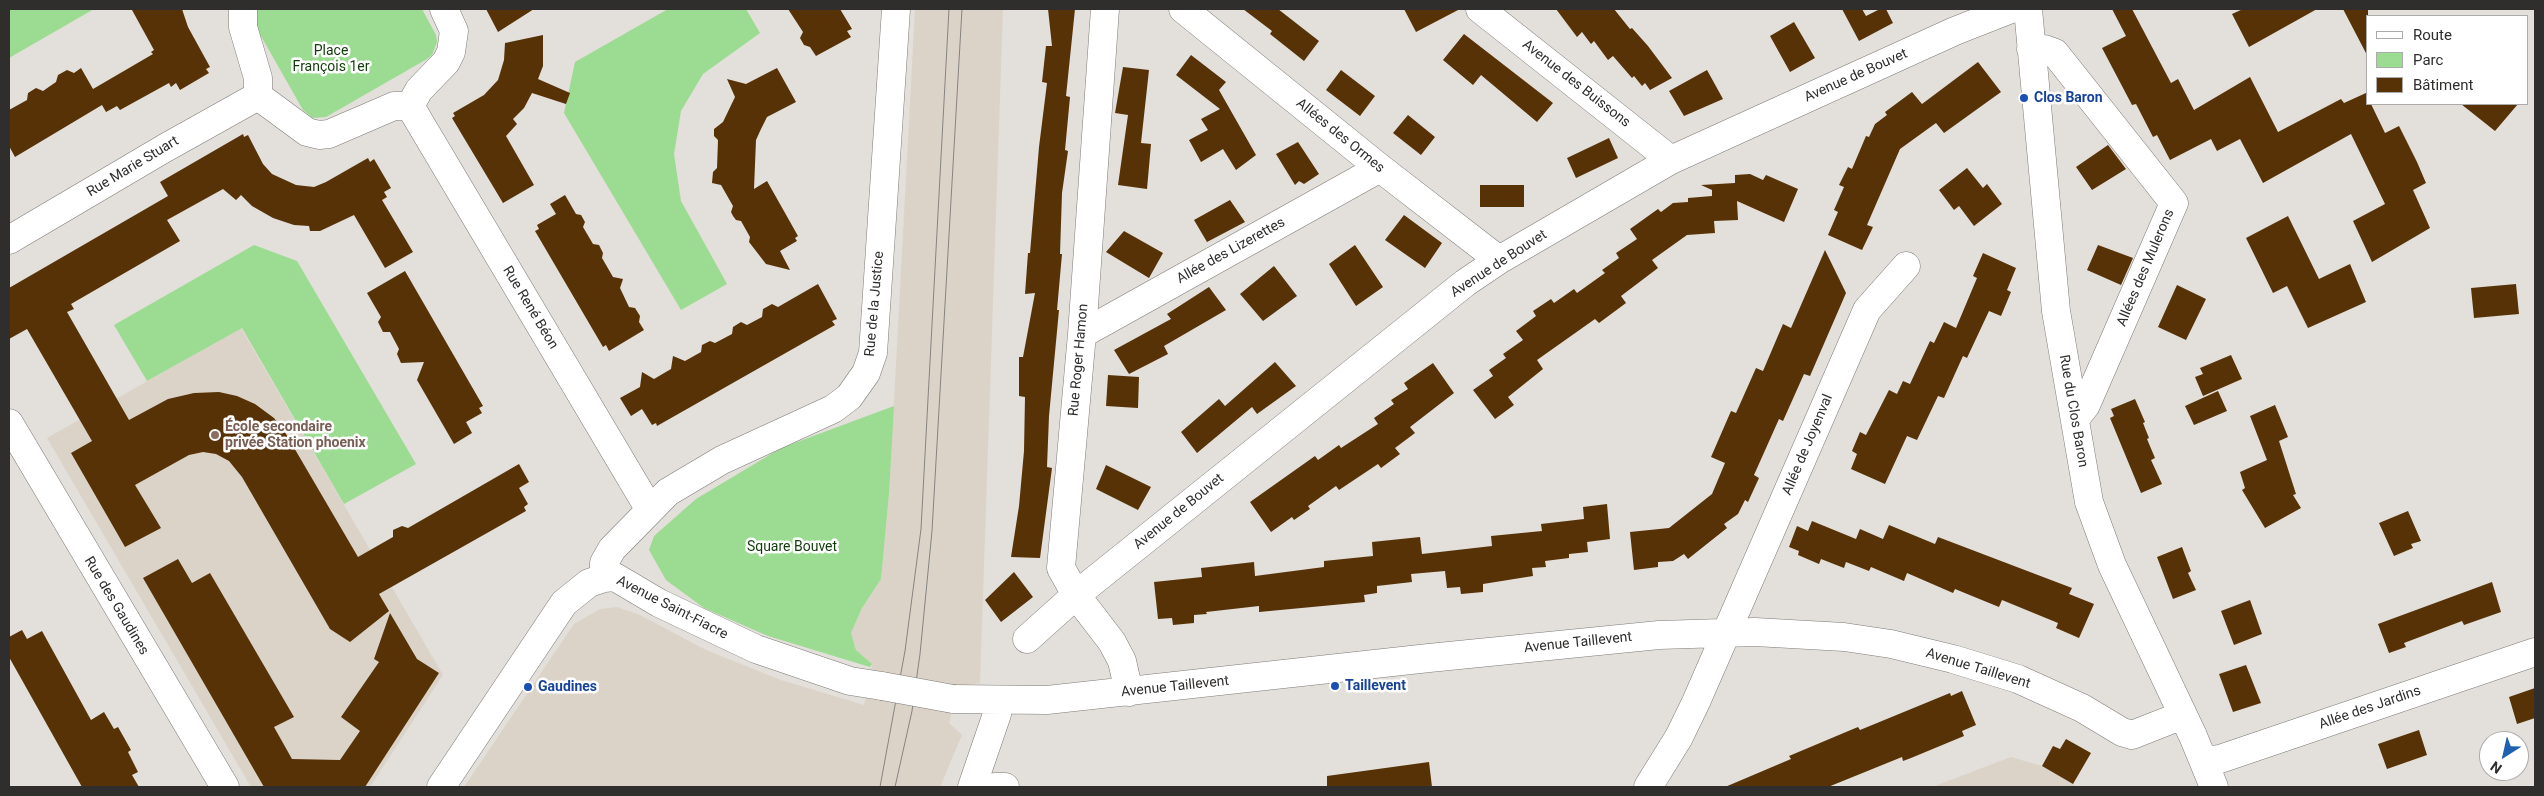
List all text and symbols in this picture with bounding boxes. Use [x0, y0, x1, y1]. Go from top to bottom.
legend [2366, 15, 2529, 105]
text: Route [2413, 26, 2452, 44]
street label: Avenue des Buissons [1519, 37, 1633, 131]
park label: Place François 1er [293, 43, 369, 75]
street label: Avenue de Bouvet [1802, 46, 1910, 106]
text: Parc [2413, 51, 2443, 69]
text: Bâtiment [2413, 76, 2473, 94]
place label: Clos Baron [2034, 90, 2103, 106]
marker: Clos Baron [2018, 92, 2030, 104]
street label: Allées des Ormes [1292, 95, 1388, 177]
street label: Rue Marie Stuart [84, 133, 182, 201]
street label: Allées des Mulerons [2114, 207, 2178, 329]
street label: Allée des Lizerettes [1174, 214, 1288, 288]
street label: Avenue de Bouvet [1448, 227, 1550, 301]
street label: Rue de la Justice [862, 251, 888, 357]
street label: Rue René Béon [499, 263, 561, 353]
street label: Rue Roger Hamon [1066, 303, 1092, 417]
street label: Rue du Clos Baron [2055, 353, 2091, 469]
street label: Allée de Joyenval [1779, 392, 1837, 498]
place label: École secondaire privée Station phoenix [225, 419, 366, 452]
marker: École secondaire privée Station phoenix [209, 429, 221, 441]
street label: Avenue de Bouvet [1131, 470, 1227, 554]
park label: Square Bouvet [747, 539, 837, 555]
street label: Rue des Gaudines [80, 554, 152, 658]
street label: Avenue Saint-Fiacre [613, 573, 731, 643]
street label: Avenue Taillevent [1523, 629, 1633, 657]
street label: Avenue Taillevent [1924, 645, 2032, 693]
street label: Avenue Taillevent [1120, 673, 1230, 701]
place label: Taillevent [1345, 678, 1406, 694]
place label: Gaudines [538, 679, 597, 695]
marker: Taillevent [1329, 680, 1341, 692]
marker: Gaudines [522, 681, 534, 693]
street label: Allée des Jardins [2317, 683, 2423, 733]
north arrow [2479, 731, 2529, 781]
text: N [2487, 758, 2505, 777]

